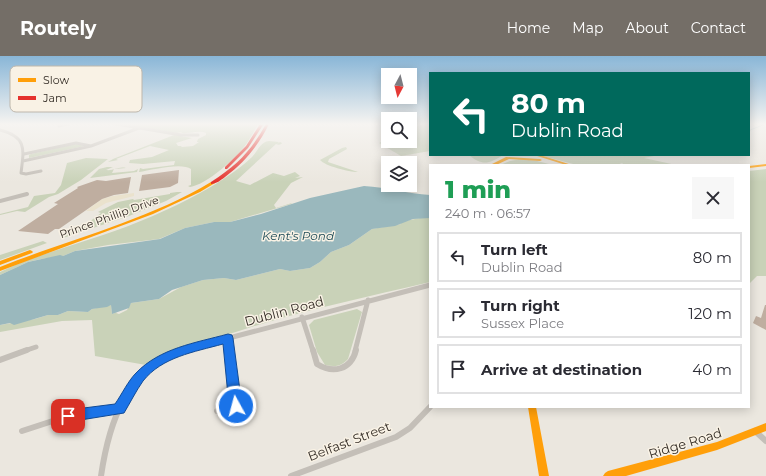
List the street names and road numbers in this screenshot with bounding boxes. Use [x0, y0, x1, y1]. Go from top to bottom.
street label: Prince Phillip Drive [58, 192, 161, 241]
street label: Dublin Road [243, 293, 325, 329]
street label: Belfast Street [305, 418, 393, 464]
street label: Ridge Road [646, 424, 724, 462]

